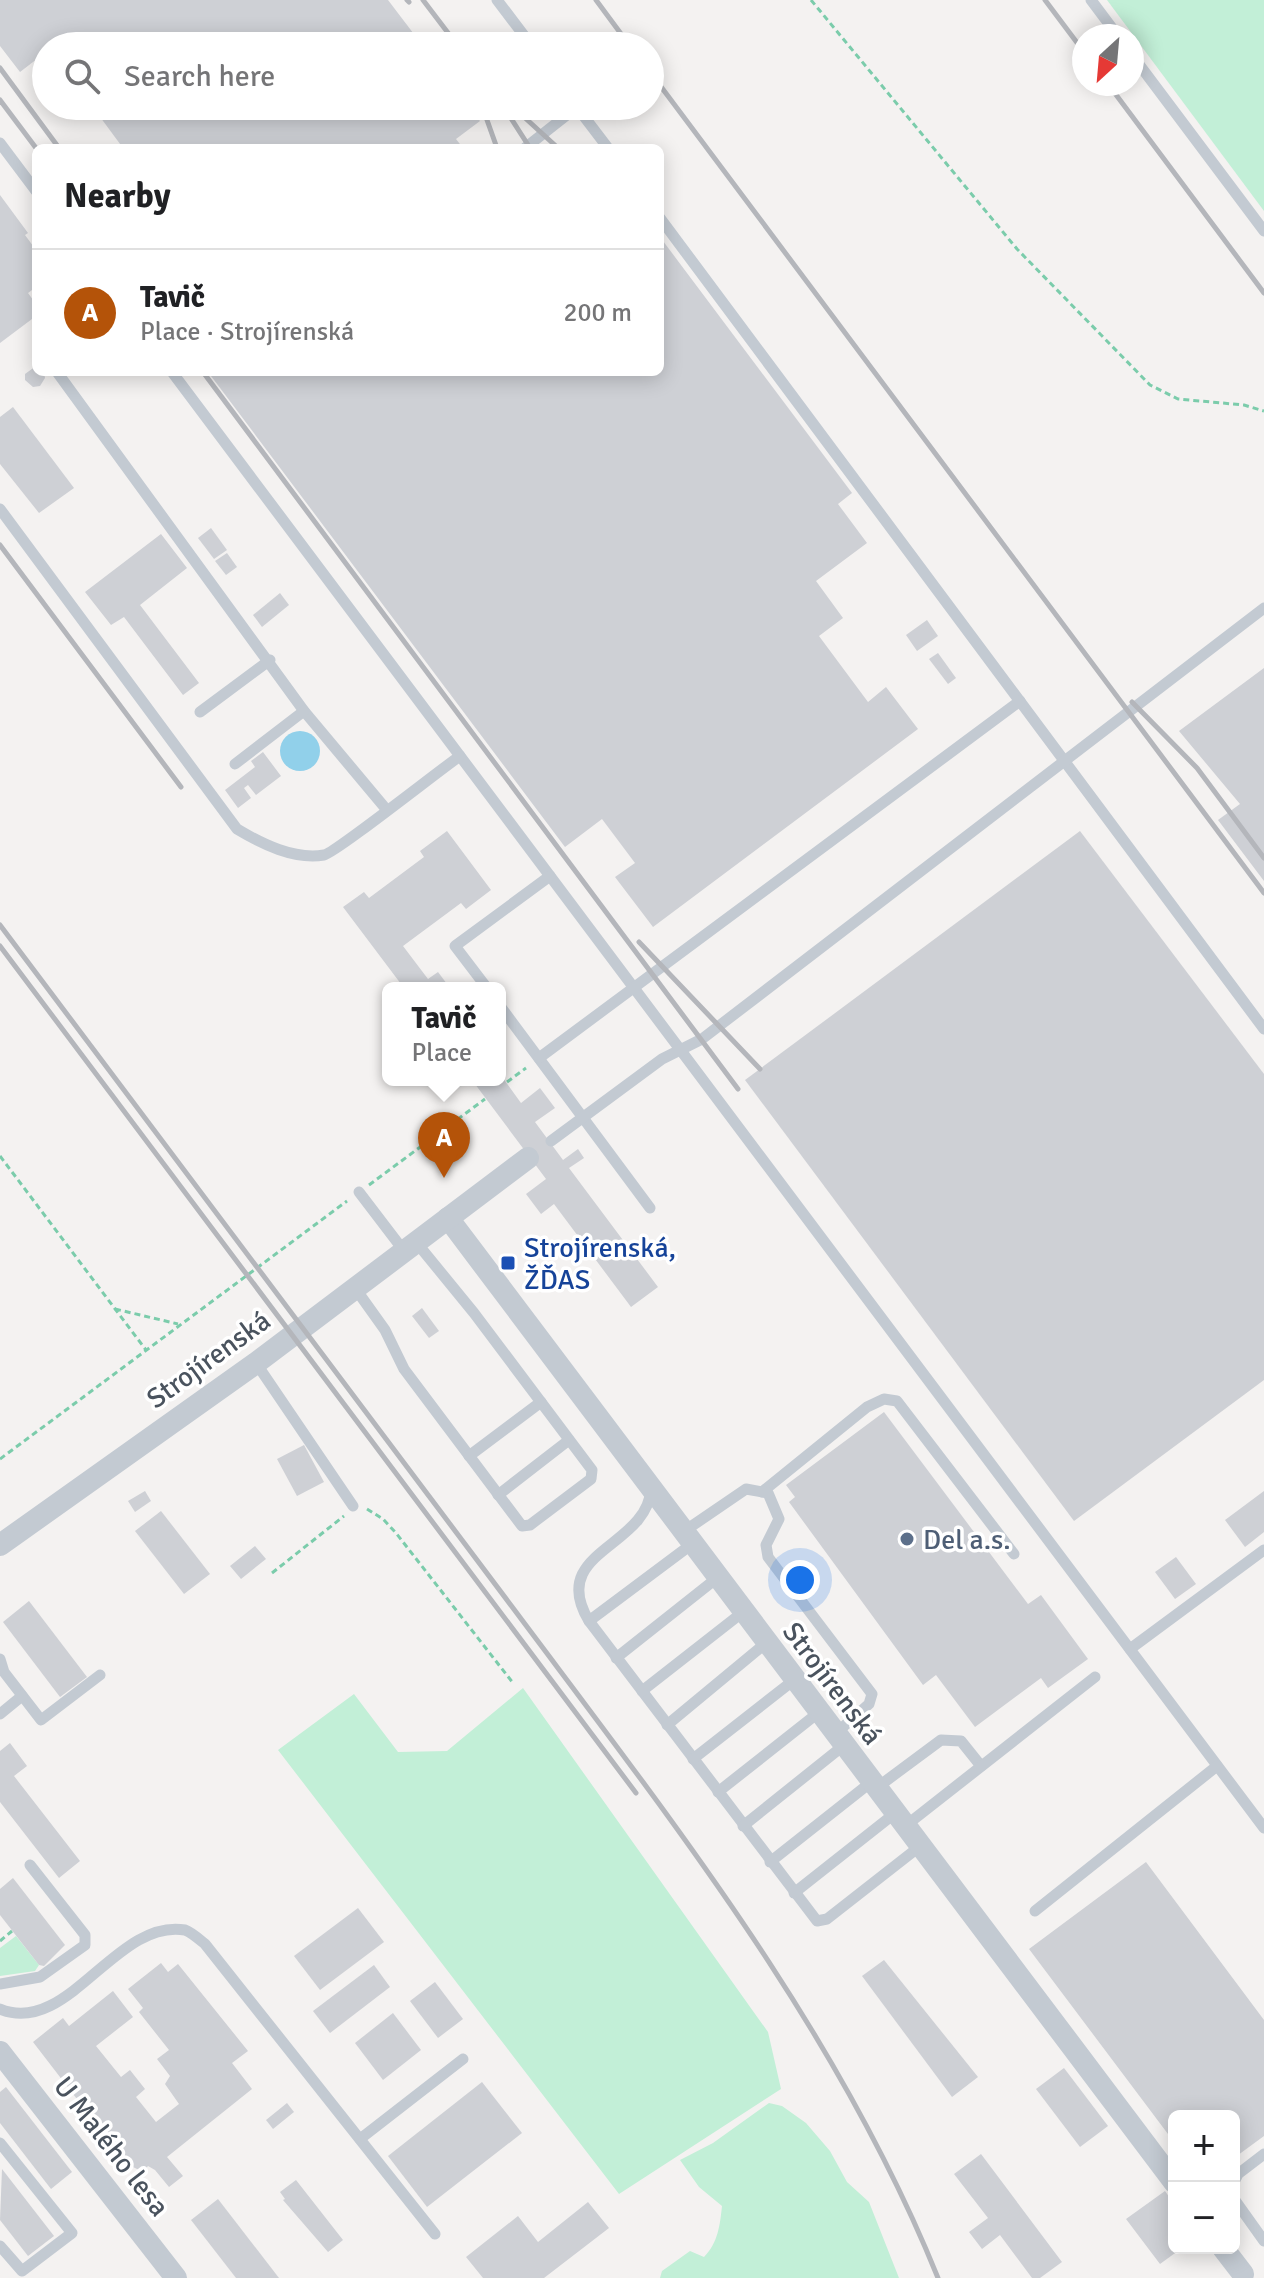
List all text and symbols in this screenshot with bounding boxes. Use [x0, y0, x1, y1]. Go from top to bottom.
north arrow [1072, 24, 1144, 96]
search box [32, 32, 664, 120]
icon: search [60, 54, 104, 98]
text: Search here [124, 58, 275, 95]
text: Nearby [64, 175, 171, 217]
text: Tavič [140, 279, 205, 316]
text: A [82, 297, 98, 329]
text: 200 m [563, 297, 632, 329]
text: Place · Strojírenská [140, 316, 354, 348]
popup [382, 982, 506, 1086]
text: Tavič [411, 1000, 477, 1037]
text: Place [411, 1037, 472, 1069]
pin: A [418, 1112, 470, 1178]
place label: Strojírenská, ŽĎAS [524, 1231, 676, 1297]
marker: Strojírenská, ŽĎAS [499, 1254, 517, 1272]
street label: Strojírenská [140, 1304, 277, 1416]
place label: Del a.s. [923, 1523, 1011, 1557]
marker: Del a.s. [898, 1530, 916, 1548]
your location [780, 1560, 820, 1600]
street label: Strojírenská [775, 1616, 889, 1752]
street label: U Malého lesa [46, 2070, 176, 2223]
map controls [1168, 2110, 1240, 2254]
button: + [1168, 2110, 1240, 2182]
button: − [1168, 2182, 1240, 2254]

